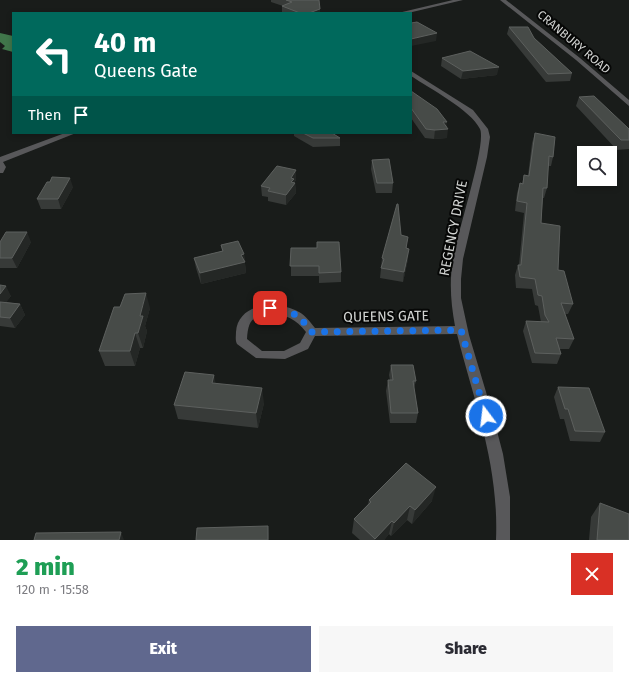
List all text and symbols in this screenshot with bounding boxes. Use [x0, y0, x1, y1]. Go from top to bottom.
street label: CRANBURY ROAD [535, 7, 614, 77]
text: 40 m [94, 26, 157, 59]
icon: left [28, 28, 80, 80]
text: Queens Gate [94, 60, 197, 82]
icon: arrive [70, 104, 92, 126]
text: Then [28, 106, 62, 124]
map controls [577, 146, 617, 186]
button: search [577, 146, 617, 186]
street label: REGENCY DRIVE [436, 179, 471, 278]
pin [253, 291, 287, 325]
icon: arrive [259, 297, 281, 319]
street label: QUEENS GATE [343, 307, 429, 326]
position arrow [465, 395, 507, 437]
text: 2 min [16, 553, 75, 581]
button: close [571, 553, 613, 595]
text: 120 m · 15:58 [16, 582, 89, 597]
button: Exit [16, 626, 311, 672]
button: Share [319, 626, 613, 672]

